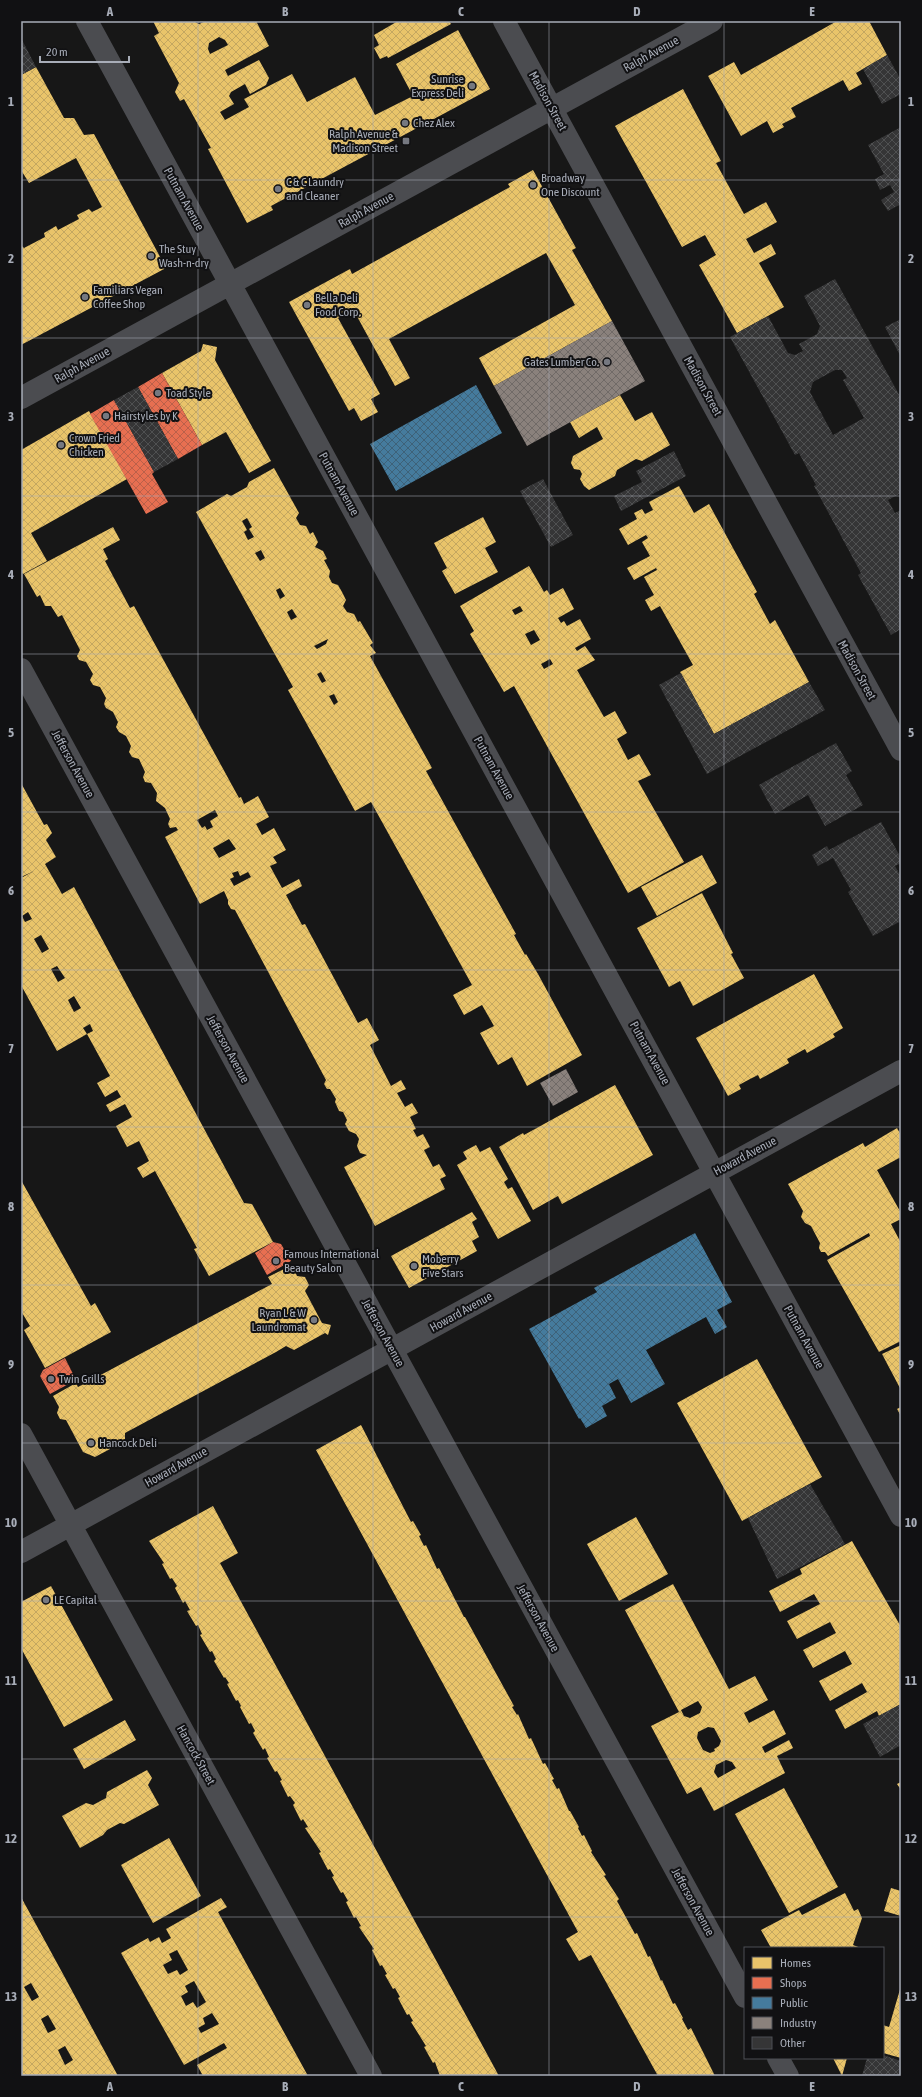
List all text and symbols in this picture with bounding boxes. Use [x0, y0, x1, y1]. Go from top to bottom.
text: A [106, 4, 114, 19]
text: B [282, 4, 289, 19]
text: C [458, 4, 464, 19]
text: D [633, 4, 641, 19]
text: E [809, 4, 815, 19]
street label: Ralph Avenue [621, 33, 681, 75]
scale bar [40, 38, 129, 64]
text: 20 m [46, 45, 68, 59]
street label: Madison Street [526, 69, 570, 134]
place label: Sunrise Express Deli [411, 72, 464, 100]
marker: Sunrise Express Deli [467, 81, 477, 91]
text: 1 [8, 94, 14, 109]
text: 1 [908, 94, 914, 109]
place label: Chez Alex [413, 116, 455, 130]
marker: Chez Alex [400, 118, 410, 128]
place label: Ralph Avenue & Madison Street [329, 127, 399, 155]
marker: Ralph Avenue & Madison Street [401, 136, 411, 146]
street label: Putnam Avenue [161, 165, 207, 233]
place label: Broadway One Discount [541, 171, 600, 199]
place label: C & C Laundry and Cleaner [286, 175, 344, 203]
marker: Broadway One Discount [528, 180, 538, 190]
marker: C & C Laundry and Cleaner [273, 184, 283, 194]
street label: Ralph Avenue [336, 189, 396, 231]
place label: The Stuy Wash-n-dry [159, 242, 209, 270]
text: 2 [8, 251, 14, 266]
marker: The Stuy Wash-n-dry [146, 251, 156, 261]
text: 2 [908, 251, 914, 266]
place label: Familiars Vegan Coffee Shop [93, 283, 163, 311]
place label: Bella Deli Food Corp. [315, 291, 361, 319]
marker: Familiars Vegan Coffee Shop [80, 292, 90, 302]
marker: Bella Deli Food Corp. [302, 300, 312, 310]
street label: Ralph Avenue [52, 344, 112, 386]
street label: Madison Street [681, 354, 725, 419]
place label: Gates Lumber Co. [524, 355, 599, 369]
marker: Gates Lumber Co. [602, 357, 612, 367]
place label: Toad Style [166, 386, 211, 400]
marker: Toad Style [153, 388, 163, 398]
text: 3 [8, 409, 14, 424]
place label: Hairstyles by K [114, 409, 178, 423]
text: 3 [908, 409, 914, 424]
marker: Hairstyles by K [101, 411, 111, 421]
place label: Crown Fried Chicken [69, 431, 120, 459]
marker: Crown Fried Chicken [56, 440, 66, 450]
street label: Putnam Avenue [316, 450, 362, 518]
text: 4 [7, 567, 14, 582]
text: 4 [907, 567, 914, 582]
street label: Madison Street [835, 638, 879, 703]
text: 5 [8, 725, 14, 740]
text: 5 [908, 725, 914, 740]
street label: Jefferson Avenue [49, 728, 97, 800]
street label: Putnam Avenue [471, 734, 517, 802]
text: 6 [8, 883, 14, 898]
text: 6 [908, 883, 914, 898]
street label: Jefferson Avenue [204, 1013, 252, 1085]
street label: Putnam Avenue [627, 1019, 673, 1087]
text: 7 [8, 1041, 14, 1056]
text: 7 [908, 1041, 914, 1056]
street label: Howard Avenue [711, 1134, 779, 1178]
text: 8 [8, 1199, 14, 1214]
text: 8 [908, 1199, 914, 1214]
place label: Famous International Beauty Salon [284, 1247, 380, 1275]
place label: Moberry Five Stars [422, 1252, 463, 1280]
marker: Famous International Beauty Salon [271, 1256, 281, 1266]
marker: Moberry Five Stars [409, 1261, 419, 1271]
street label: Howard Avenue [427, 1289, 495, 1335]
street label: Jefferson Avenue [359, 1297, 407, 1369]
street label: Putnam Avenue [781, 1303, 827, 1371]
place label: Ryan L & W Laundromat [252, 1306, 307, 1334]
marker: Ryan L & W Laundromat [309, 1315, 319, 1325]
text: 9 [8, 1357, 14, 1372]
text: 9 [908, 1357, 914, 1372]
place label: Twin Grills [59, 1372, 104, 1386]
marker: Twin Grills [46, 1374, 56, 1384]
place label: Hancock Deli [99, 1436, 157, 1450]
marker: Hancock Deli [86, 1438, 96, 1448]
street label: Howard Avenue [142, 1444, 210, 1490]
text: 10 [5, 1515, 17, 1530]
text: 10 [905, 1515, 917, 1530]
street label: Jefferson Avenue [514, 1582, 562, 1654]
place label: LE Capital [54, 1593, 98, 1607]
marker: LE Capital [41, 1595, 51, 1605]
text: 11 [5, 1673, 17, 1688]
text: 11 [905, 1673, 917, 1688]
street label: Hancock Street [174, 1723, 218, 1788]
text: 12 [5, 1831, 17, 1846]
text: 12 [905, 1831, 917, 1846]
street label: Jefferson Avenue [669, 1866, 717, 1938]
legend [744, 1947, 884, 2059]
text: Homes [780, 1956, 811, 1970]
text: Shops [780, 1976, 806, 1990]
text: 13 [5, 1989, 17, 2004]
text: 13 [905, 1989, 917, 2004]
text: Public [780, 1996, 808, 2010]
text: Industry [780, 2016, 817, 2030]
text: Other [780, 2036, 806, 2050]
text: A [106, 2079, 114, 2094]
text: B [282, 2079, 289, 2094]
text: C [458, 2079, 464, 2094]
text: D [633, 2079, 641, 2094]
text: E [809, 2079, 815, 2094]

